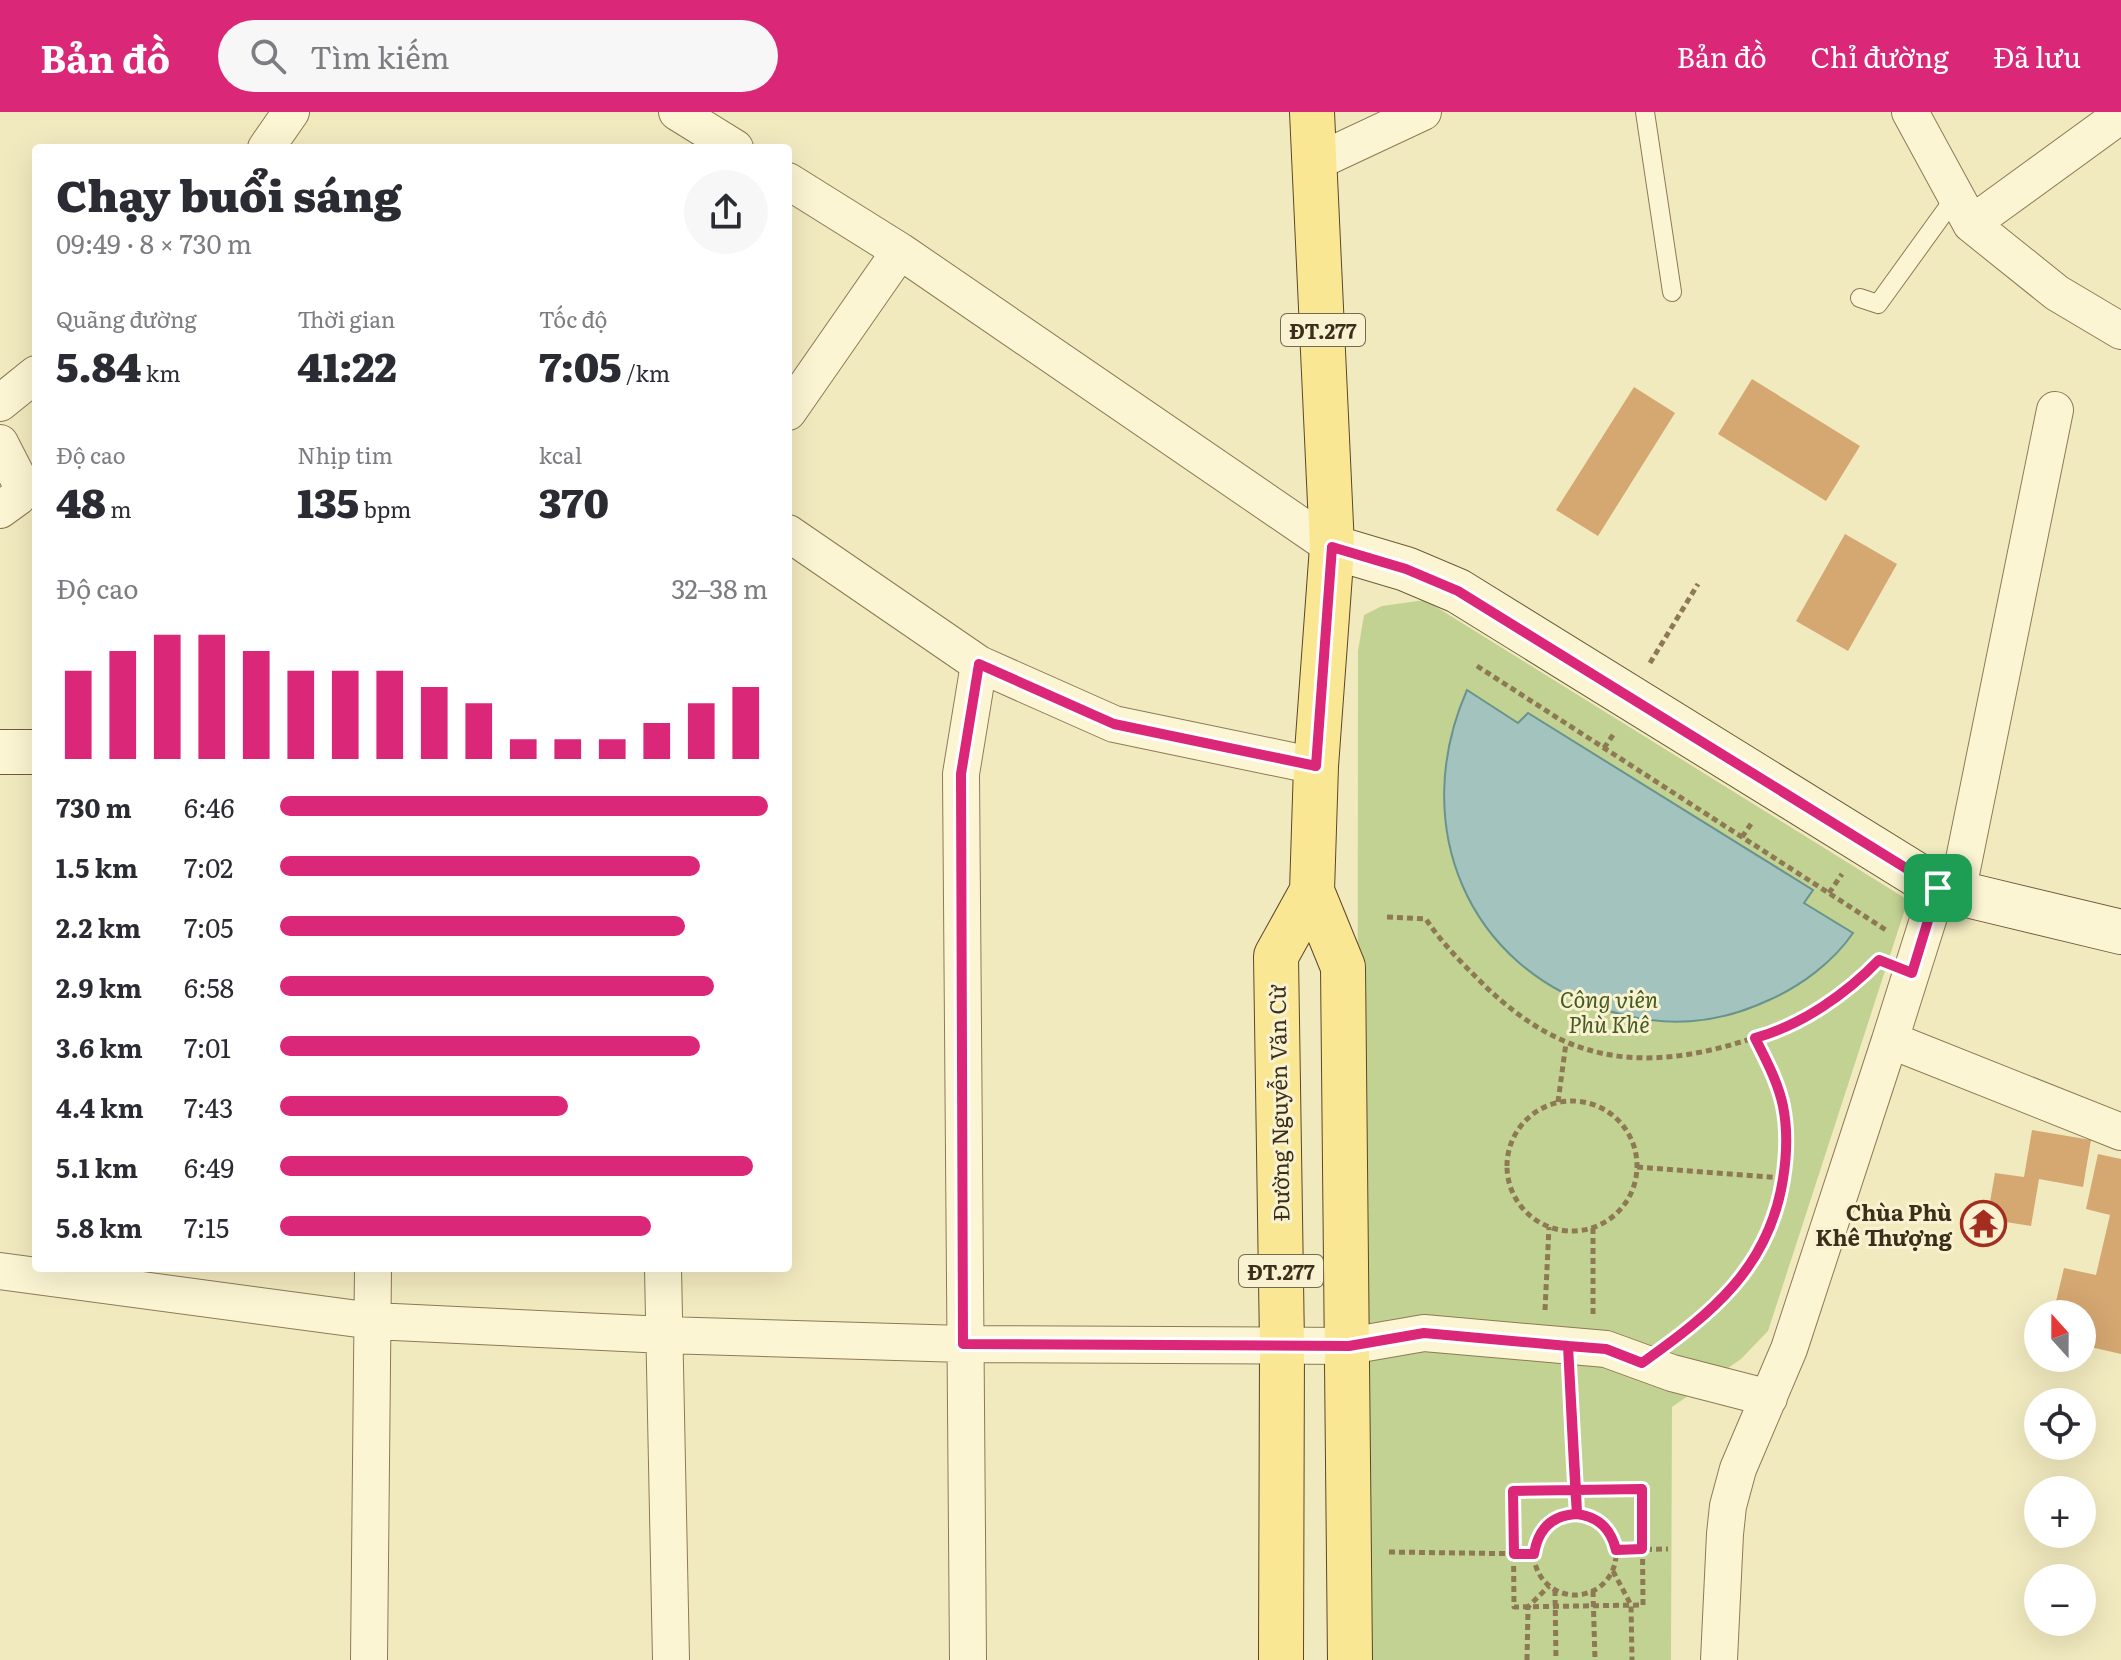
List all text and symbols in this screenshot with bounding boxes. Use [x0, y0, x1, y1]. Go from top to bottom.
search box [218, 20, 778, 92]
text: Bản đồ [40, 28, 170, 85]
icon: search [246, 34, 290, 78]
text: Tìm kiếm [310, 34, 450, 78]
text: Bản đồ [1676, 35, 1767, 77]
text: Chỉ đường [1811, 35, 1949, 77]
text: Đã lưu [1993, 35, 2081, 77]
text: Chạy buổi sáng [56, 160, 402, 226]
button: share [684, 170, 768, 254]
text: 09:49 · 8 × 730 m [56, 223, 252, 262]
text: Quãng đường [56, 302, 197, 335]
text: Thời gian [297, 302, 395, 335]
text: Tốc độ [539, 302, 607, 335]
road number: ĐT.277 [1281, 314, 1365, 346]
text: 5.84 [56, 335, 141, 394]
text: 41:22 [297, 335, 397, 394]
text: 7:05 [539, 335, 622, 394]
text: km [141, 356, 180, 389]
text: /km [622, 356, 670, 389]
text: Độ cao [56, 438, 126, 471]
text: Nhịp tim [297, 438, 393, 471]
text: kcal [539, 438, 582, 471]
text: 48 [56, 471, 106, 530]
text: 135 [297, 471, 359, 530]
text: 370 [539, 471, 609, 530]
text: m [106, 492, 132, 525]
text: bpm [359, 492, 411, 525]
text: Độ cao [56, 568, 138, 607]
text: 32–38 m [671, 568, 768, 607]
text: 730 m [56, 787, 132, 826]
text: 6:46 [184, 787, 234, 826]
text: 1.5 km [56, 847, 138, 886]
text: 7:02 [184, 847, 233, 886]
pin [1904, 854, 1972, 922]
icon: arrive [1916, 866, 1960, 910]
text: 2.2 km [56, 907, 141, 946]
text: 7:05 [184, 907, 234, 946]
text: 2.9 km [56, 967, 142, 1006]
text: 6:58 [184, 967, 234, 1006]
park label: Công viên Phù Khê [1560, 982, 1658, 1040]
street label: Đường Nguyễn Văn Cừ [1259, 983, 1297, 1222]
text: 3.6 km [56, 1027, 143, 1066]
text: 7:01 [184, 1027, 231, 1066]
text: 4.4 km [56, 1087, 144, 1126]
text: 7:43 [184, 1087, 233, 1126]
text: 5.1 km [56, 1147, 138, 1186]
text: 6:49 [184, 1147, 234, 1186]
place label: Chùa Phù Khê Thượng [1815, 1195, 1953, 1253]
temple icon: Chùa Phù Khê Thượng [1959, 1200, 2007, 1248]
text: 5.8 km [56, 1207, 143, 1246]
text: 7:15 [184, 1207, 229, 1246]
road number: ĐT.277 [1239, 1255, 1323, 1287]
north arrow [2024, 1300, 2096, 1372]
map controls [2024, 1300, 2096, 1636]
button: locate [2024, 1388, 2096, 1460]
button: + [2024, 1476, 2096, 1548]
button: − [2024, 1564, 2096, 1636]

